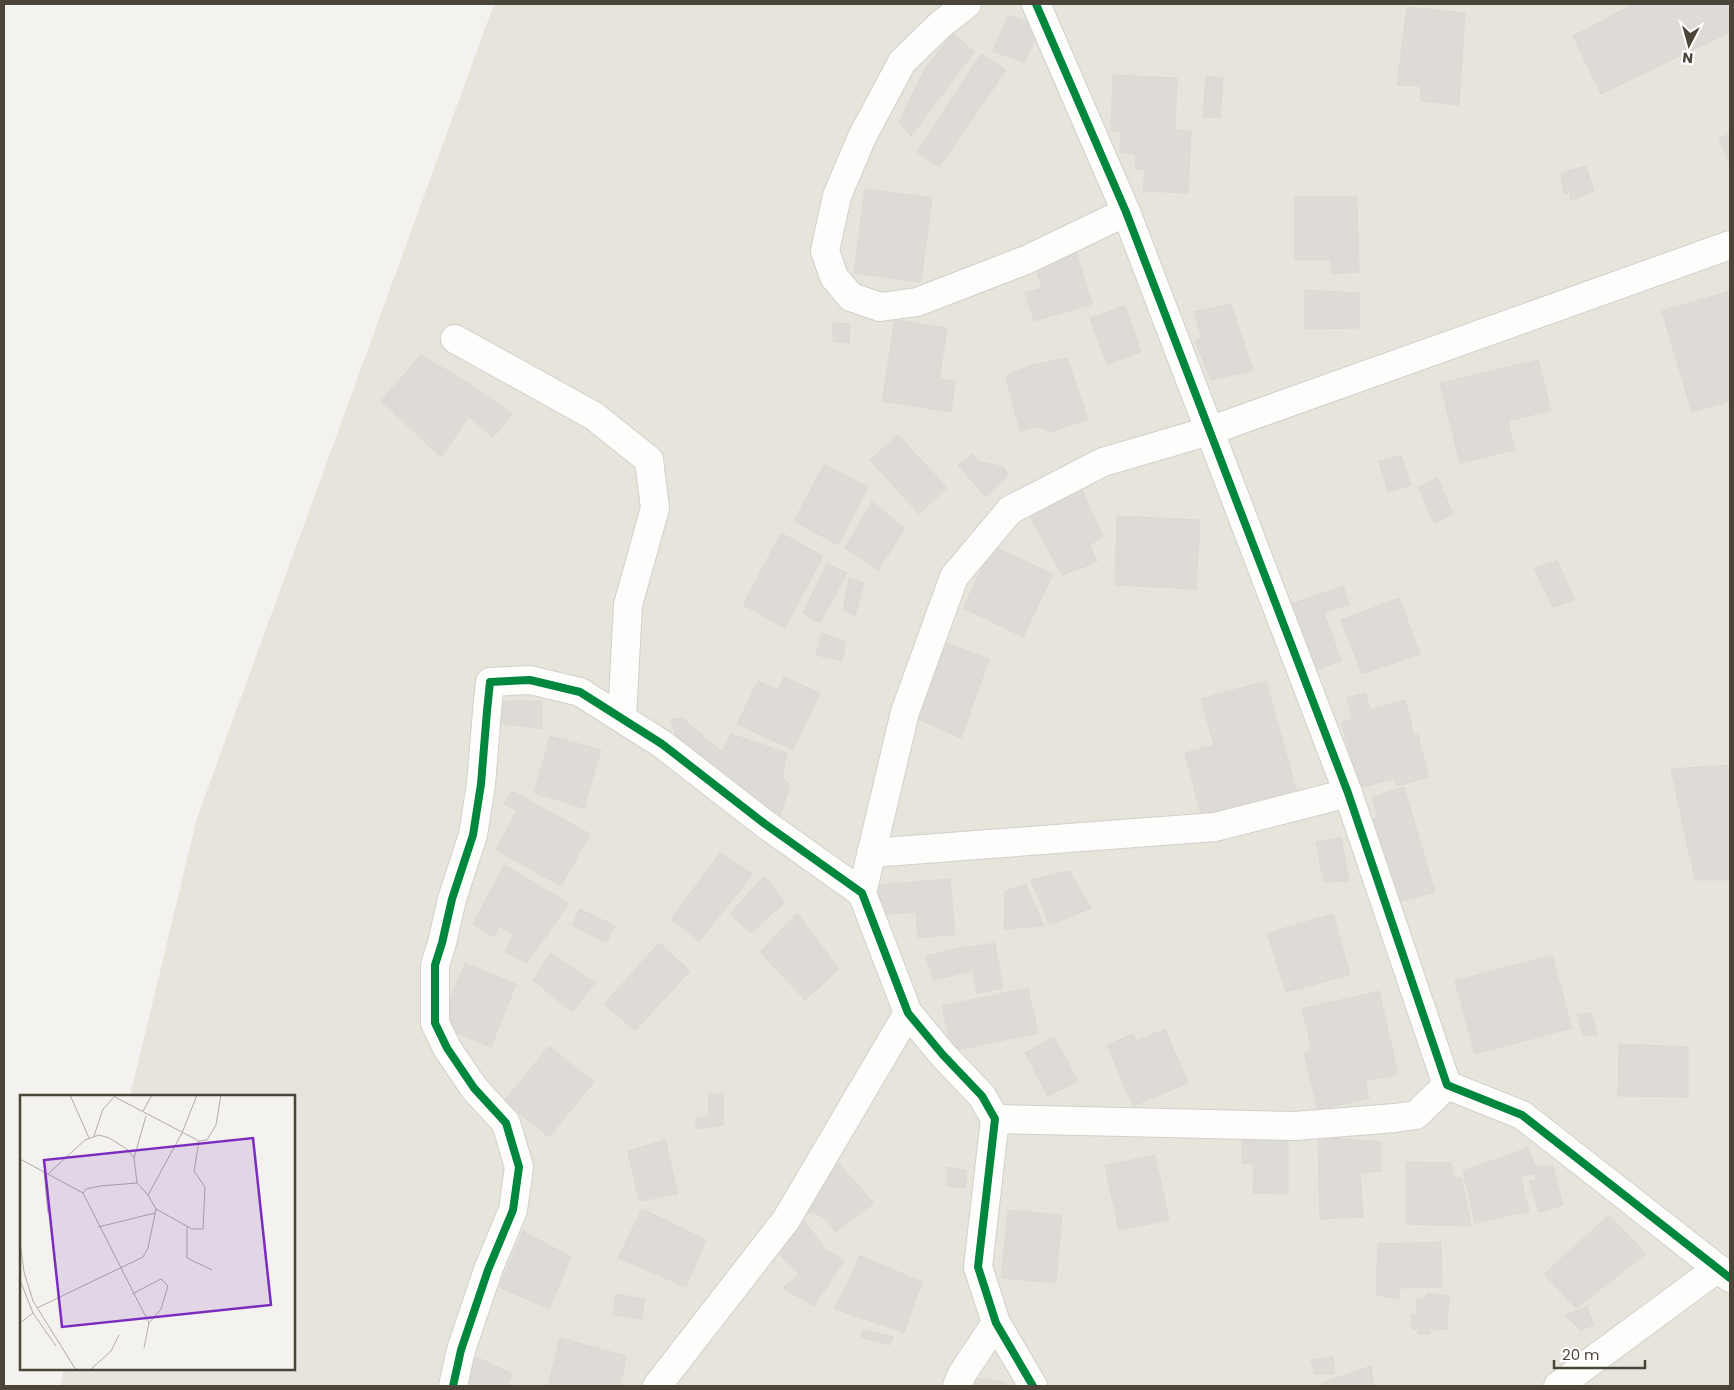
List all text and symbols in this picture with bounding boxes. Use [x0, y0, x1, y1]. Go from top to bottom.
north arrow [1664, 20, 1714, 70]
text: N [1681, 47, 1694, 68]
inset map [20, 1095, 295, 1370]
scale bar [1554, 1338, 1645, 1370]
text: 20 m [1562, 1344, 1600, 1365]

